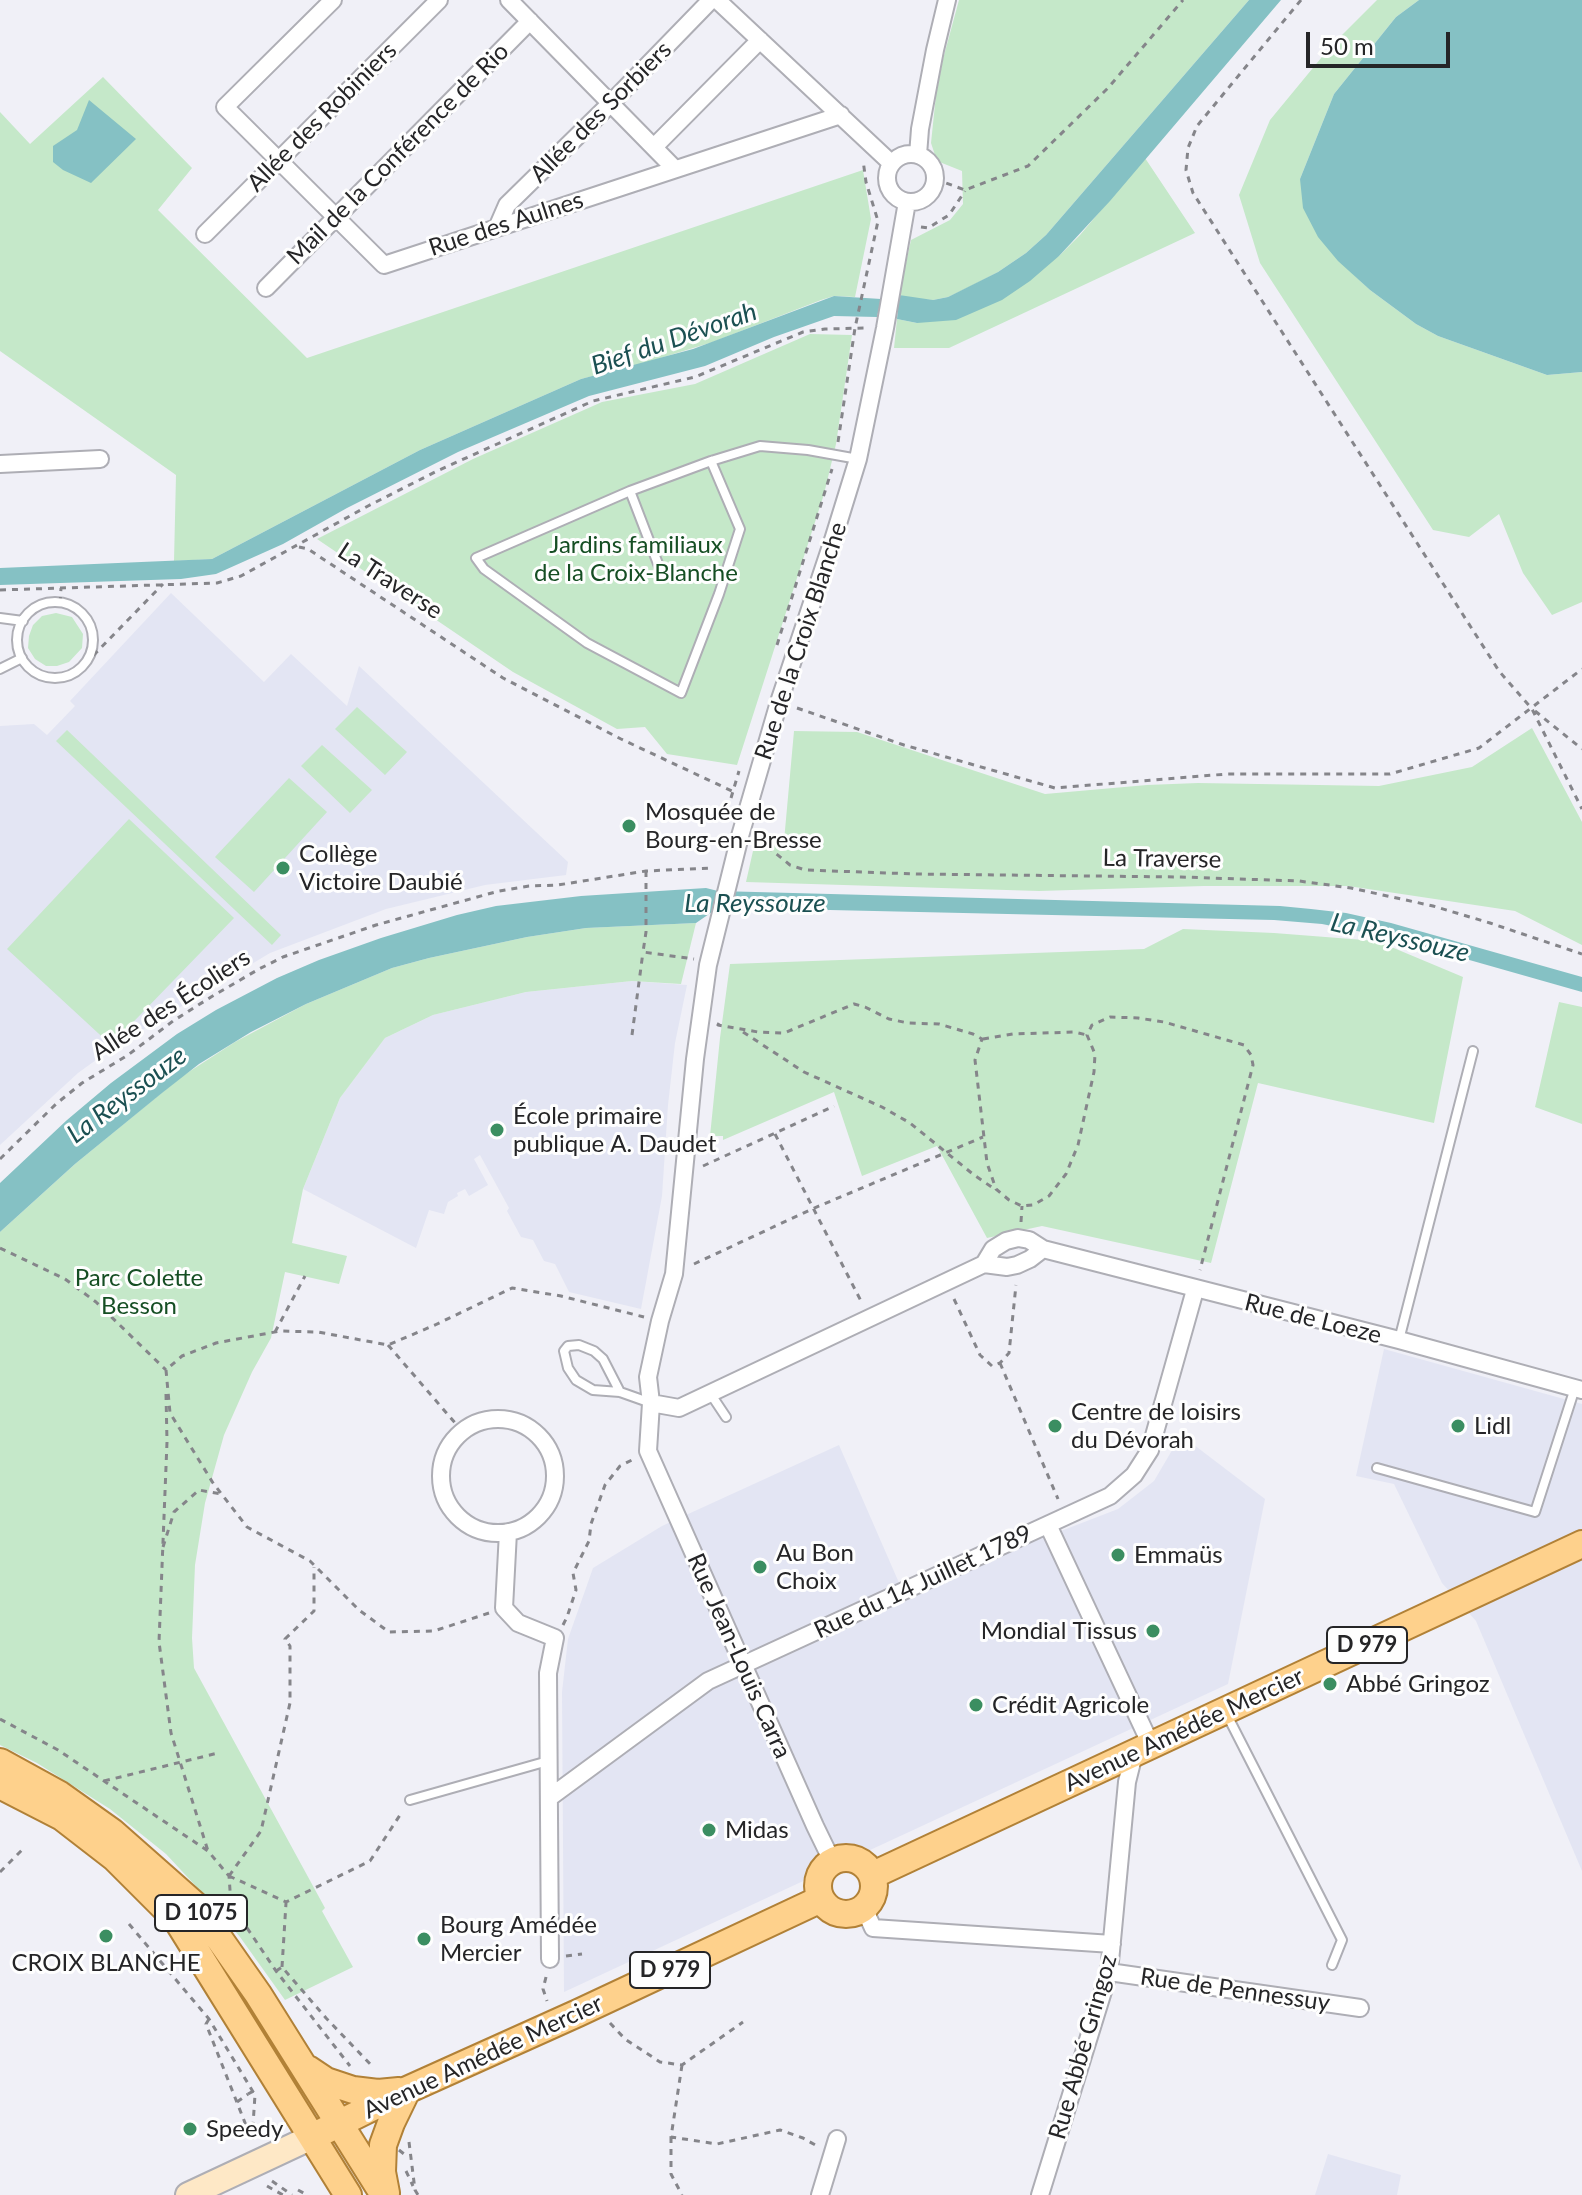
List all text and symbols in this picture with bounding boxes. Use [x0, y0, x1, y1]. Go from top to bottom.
scale bar [1310, 16, 1454, 66]
text: 50 m [1320, 31, 1374, 60]
street label: Allée des Sorbiers [524, 35, 678, 189]
street label: Allée des Robiniers [241, 36, 403, 198]
street label: Mail de la Conférence de Rio [281, 37, 515, 271]
street label: Rue des Aulnes [425, 185, 587, 263]
water label: Bief du Dévorah [587, 296, 761, 382]
street label: Rue de la Croix Blanche [749, 519, 853, 763]
park label: Jardins familiaux de la Croix-Blanche [534, 531, 738, 587]
street label: La Traverse [332, 537, 448, 625]
place label: Mosquée de Bourg-en-Bresse [645, 798, 822, 854]
marker: Mosquée de Bourg-en-Bresse [620, 817, 638, 835]
place label: Collège Victoire Daubié [299, 840, 463, 896]
street label: La Traverse [1102, 844, 1222, 874]
marker: Collège Victoire Daubié [274, 859, 292, 877]
water label: La Reyssouze [684, 888, 826, 920]
water label: La Reyssouze [1328, 907, 1472, 969]
street label: Allée des Écoliers [86, 943, 256, 1067]
water label: La Reyssouze [61, 1040, 193, 1150]
place label: École primaire publique A. Daudet [513, 1102, 716, 1158]
marker: École primaire publique A. Daudet [488, 1121, 506, 1139]
park label: Parc Colette Besson [75, 1264, 203, 1320]
street label: Rue de Loeze [1242, 1288, 1384, 1350]
place label: Centre de loisirs du Dévorah [1071, 1398, 1241, 1454]
place label: Lidl [1474, 1412, 1511, 1440]
marker: Centre de loisirs du Dévorah [1046, 1417, 1064, 1435]
marker: Lidl [1449, 1417, 1467, 1435]
street label: Rue du 14 Juillet 1789 [810, 1519, 1036, 1645]
place label: Au Bon Choix [776, 1539, 854, 1595]
place label: Emmaüs [1134, 1541, 1223, 1569]
marker: Emmaüs [1109, 1546, 1127, 1564]
street label: Rue Jean-Louis Carra [681, 1549, 797, 1763]
marker: Au Bon Choix [751, 1558, 769, 1576]
place label: Mondial Tissus [981, 1617, 1137, 1645]
marker: Mondial Tissus [1144, 1622, 1162, 1640]
road number: D 979 [1327, 1627, 1407, 1663]
street label: Avenue Amédée Mercier [1060, 1662, 1308, 1798]
place label: Abbé Gringoz [1346, 1670, 1490, 1698]
marker: Abbé Gringoz [1321, 1675, 1339, 1693]
place label: Crédit Agricole [992, 1691, 1149, 1719]
marker: Crédit Agricole [967, 1696, 985, 1714]
place label: Midas [725, 1816, 789, 1844]
marker: Midas [700, 1821, 718, 1839]
road number: D 1075 [155, 1895, 247, 1931]
place label: Bourg Amédée Mercier [440, 1911, 597, 1967]
marker: CROIX BLANCHE [97, 1927, 115, 1945]
marker: Bourg Amédée Mercier [415, 1930, 433, 1948]
place label: CROIX BLANCHE [11, 1949, 201, 1977]
road number: D 979 [630, 1952, 710, 1988]
street label: Rue Abbé Gringoz [1043, 1952, 1123, 2142]
street label: Rue de Pennessuy [1138, 1962, 1332, 2018]
street label: Avenue Amédée Mercier [359, 1989, 607, 2125]
place label: Speedy [206, 2115, 283, 2143]
marker: Speedy [181, 2120, 199, 2138]

